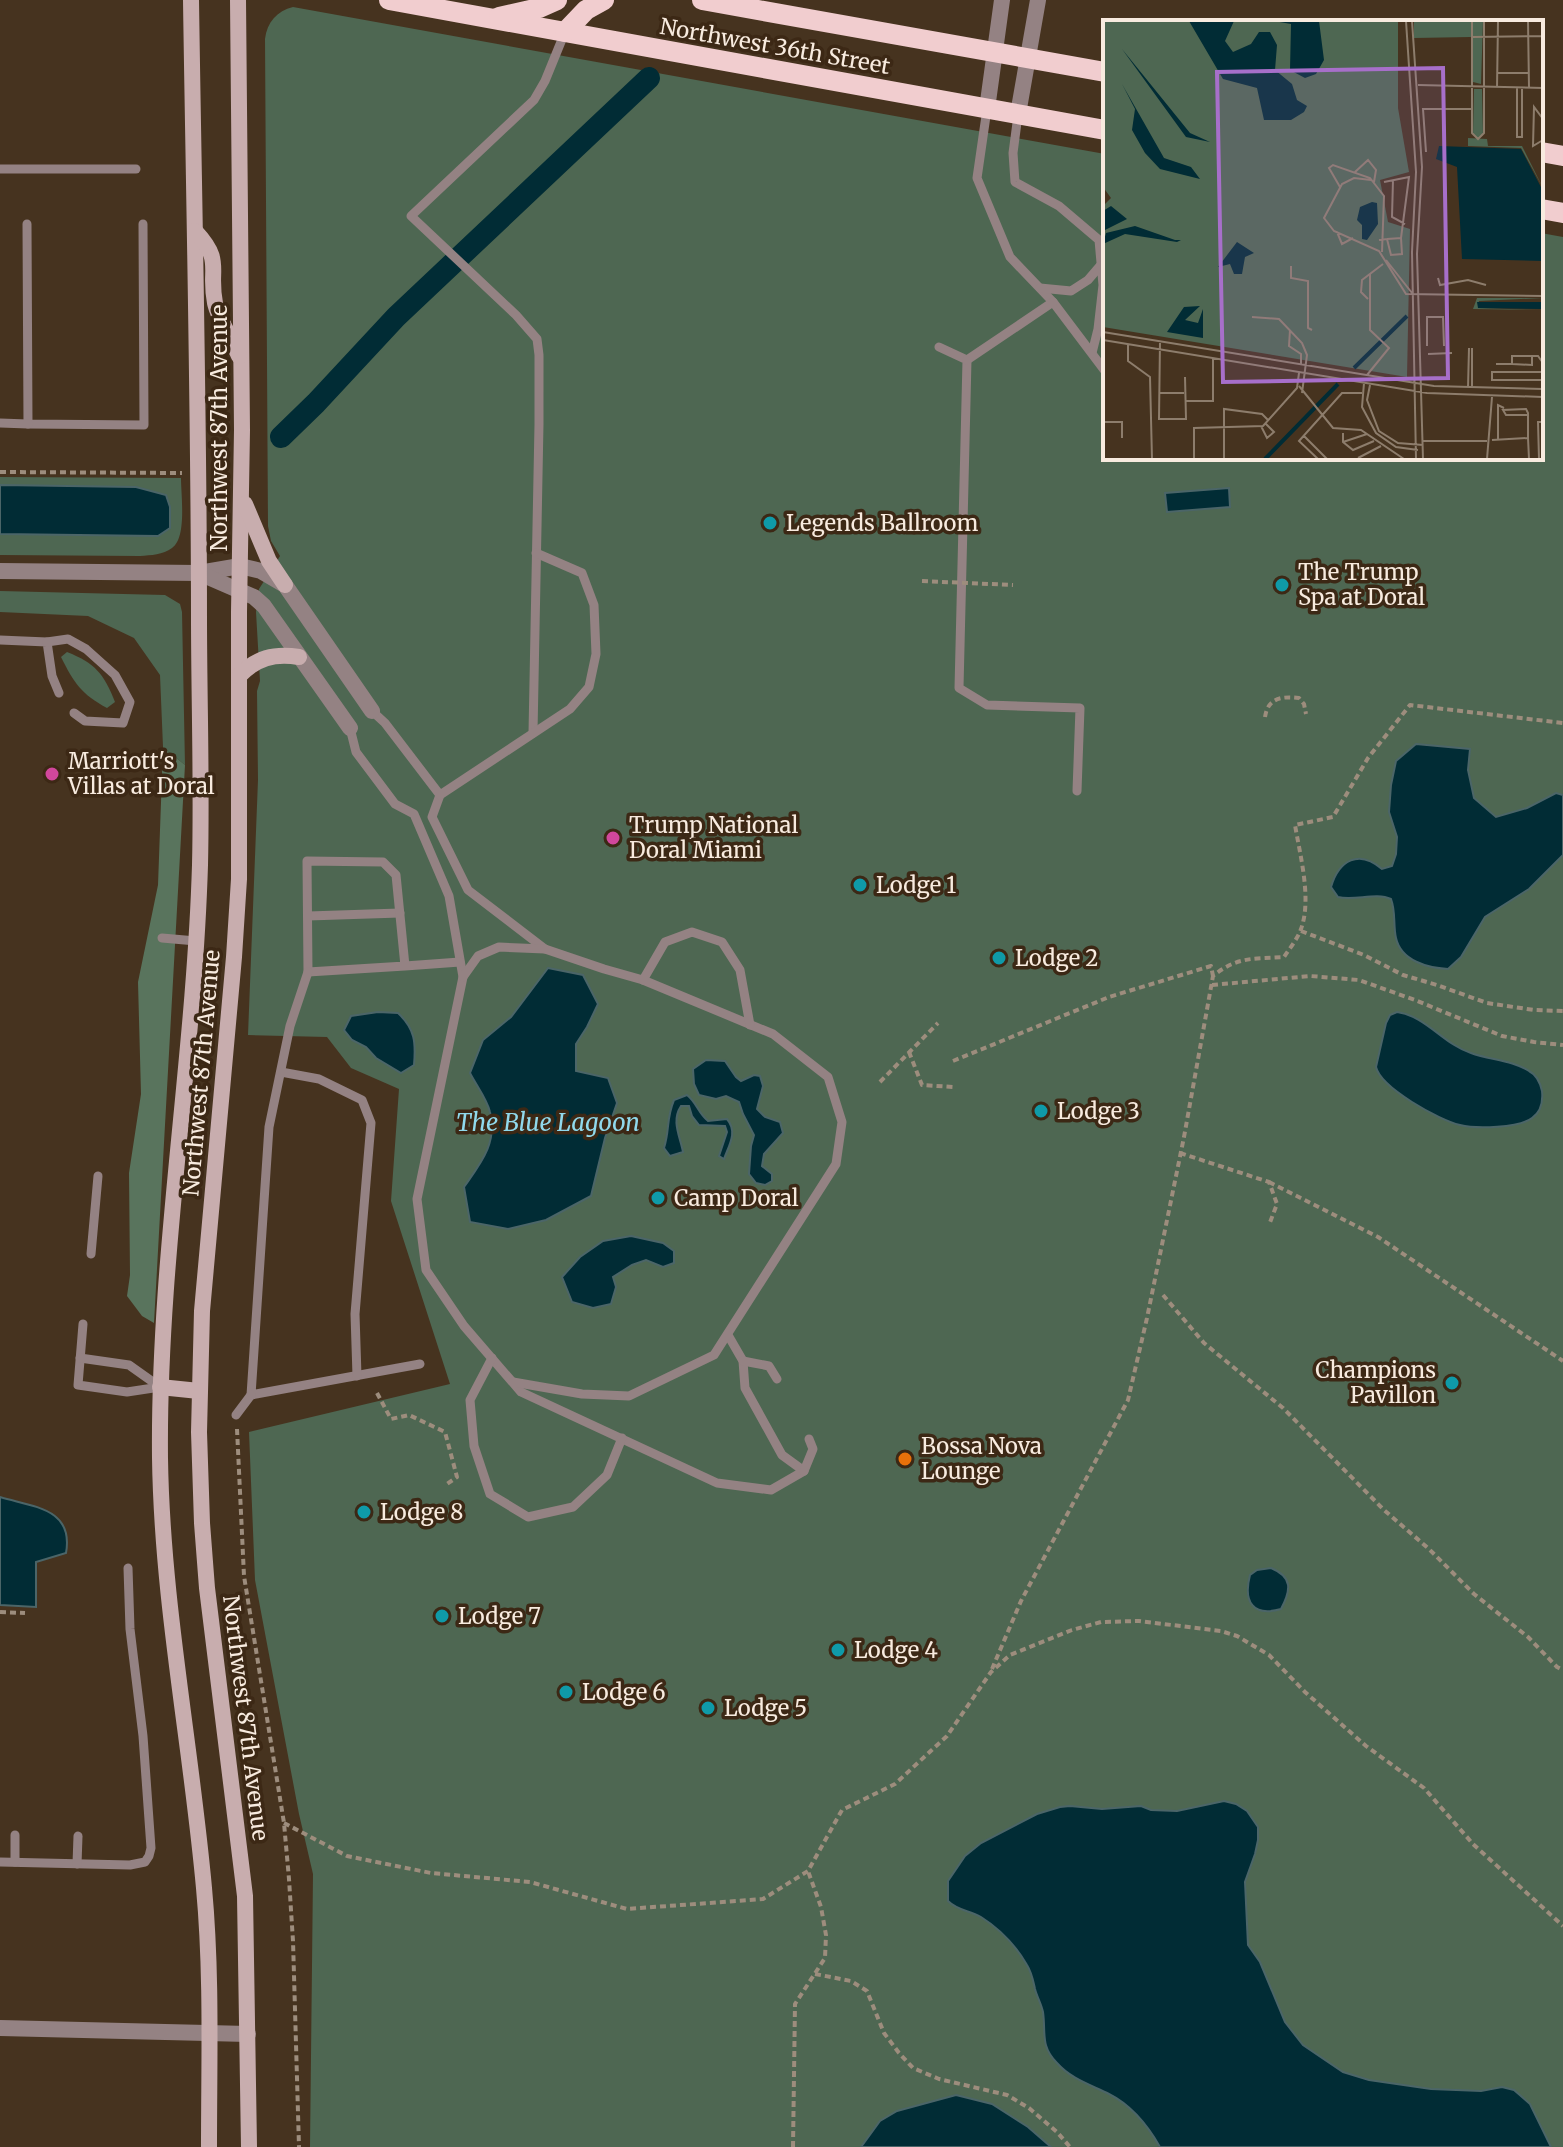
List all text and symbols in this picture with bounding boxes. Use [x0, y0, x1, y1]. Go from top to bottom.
street label: Northwest 36th Street [658, 12, 893, 80]
inset map [1103, 20, 1543, 460]
street label: Northwest 87th Avenue [205, 304, 233, 552]
place label: Legends Ballroom [786, 509, 978, 537]
marker: Legends Ballroom [761, 514, 779, 532]
place label: The Trump Spa at Doral [1298, 558, 1425, 611]
marker: The Trump Spa at Doral [1273, 576, 1291, 594]
place label: Marriott's Villas at Doral [67, 747, 215, 800]
marker: Marriott's Villas at Doral [43, 765, 61, 783]
place label: Trump National Doral Miami [629, 811, 799, 864]
marker: Trump National Doral Miami [604, 829, 622, 847]
place label: Lodge 1 [876, 871, 956, 899]
marker: Lodge 1 [851, 876, 869, 894]
place label: Lodge 2 [1015, 944, 1098, 972]
street label: Northwest 87th Avenue [176, 949, 226, 1197]
marker: Lodge 2 [990, 949, 1008, 967]
place label: Lodge 3 [1057, 1097, 1140, 1125]
marker: Lodge 3 [1032, 1102, 1050, 1120]
water label: The Blue Lagoon [456, 1107, 640, 1138]
place label: Camp Doral [674, 1184, 799, 1212]
marker: Camp Doral [649, 1189, 667, 1207]
place label: Champions Pavillon [1315, 1356, 1436, 1409]
marker: Champions Pavillon [1443, 1374, 1461, 1392]
place label: Bossa Nova Lounge [921, 1432, 1042, 1485]
marker: Bossa Nova Lounge [896, 1450, 914, 1468]
place label: Lodge 8 [380, 1498, 463, 1526]
marker: Lodge 8 [355, 1503, 373, 1521]
street label: Northwest 87th Avenue [217, 1594, 275, 1842]
place label: Lodge 7 [458, 1602, 541, 1630]
marker: Lodge 7 [433, 1607, 451, 1625]
place label: Lodge 4 [854, 1636, 938, 1664]
marker: Lodge 4 [829, 1641, 847, 1659]
place label: Lodge 6 [582, 1678, 666, 1706]
marker: Lodge 6 [557, 1683, 575, 1701]
place label: Lodge 5 [724, 1694, 807, 1722]
marker: Lodge 5 [699, 1699, 717, 1717]

